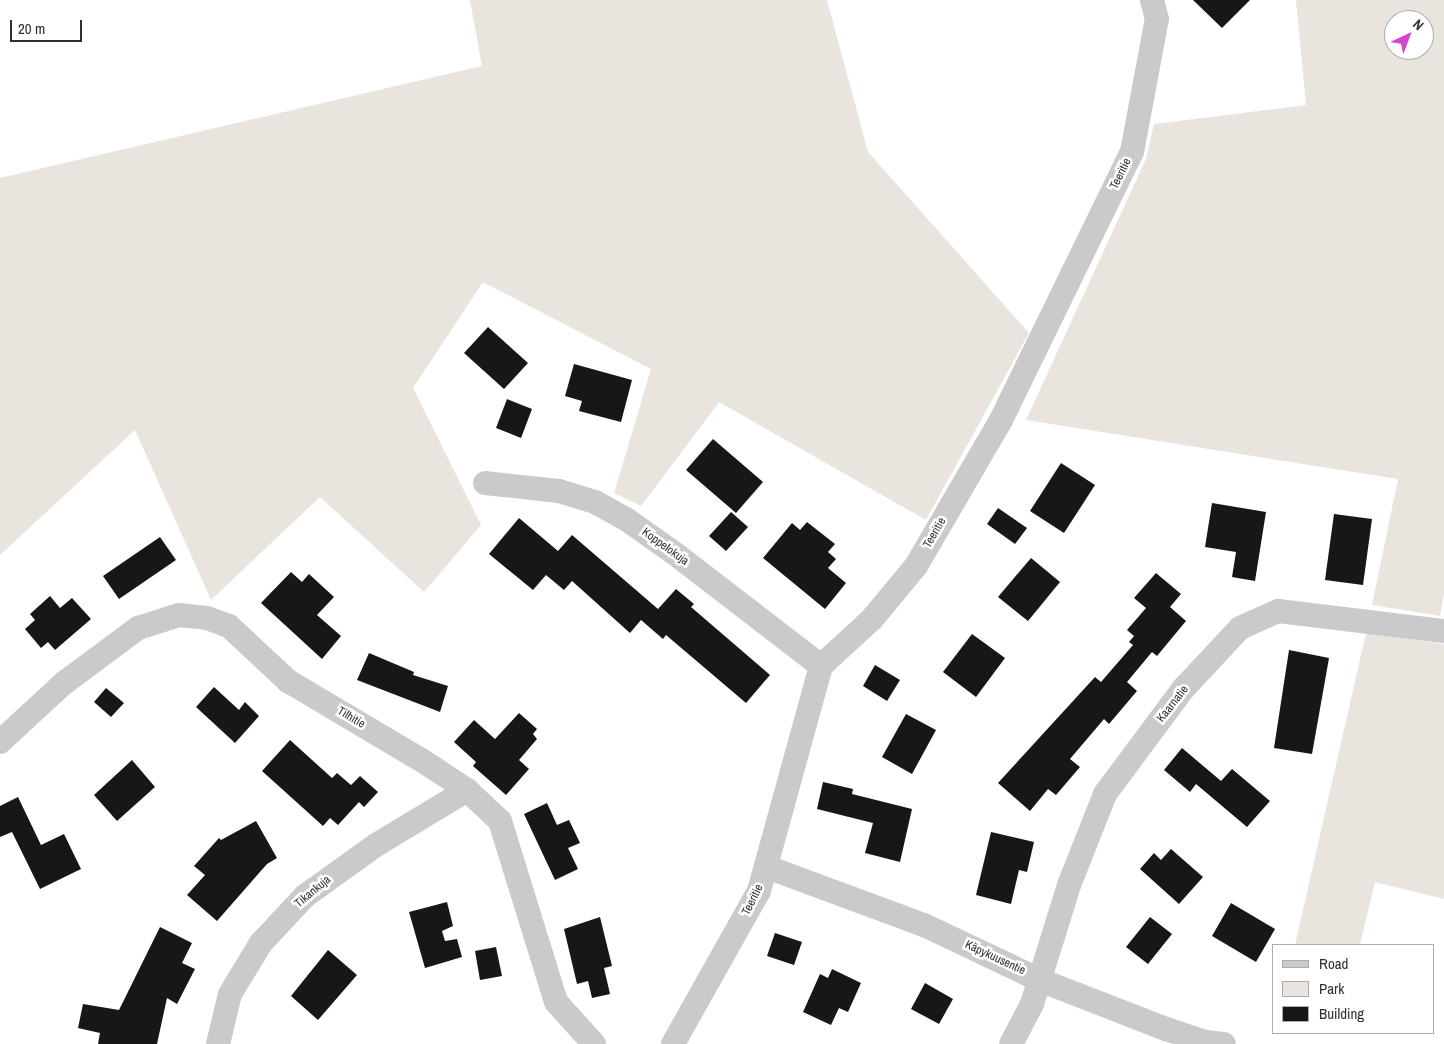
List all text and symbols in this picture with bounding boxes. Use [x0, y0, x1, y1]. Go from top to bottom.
scale bar [12, 10, 85, 42]
north arrow [1384, 10, 1434, 60]
text: N [1409, 15, 1428, 34]
text: 20 m [18, 18, 45, 39]
street label: Teeritie [1107, 156, 1135, 192]
street label: Teeritie [921, 515, 949, 551]
street label: Koppelokuja [639, 525, 691, 569]
street label: Kaarnatie [1154, 683, 1192, 725]
street label: Tilhitie [334, 704, 368, 732]
street label: Tikankuja [292, 873, 334, 911]
street label: Teeritie [739, 882, 767, 918]
street label: Käpykuusentie [962, 938, 1028, 978]
legend [1272, 944, 1434, 1034]
text: Road [1319, 953, 1348, 974]
text: Park [1319, 978, 1344, 999]
text: Building [1319, 1003, 1364, 1024]

